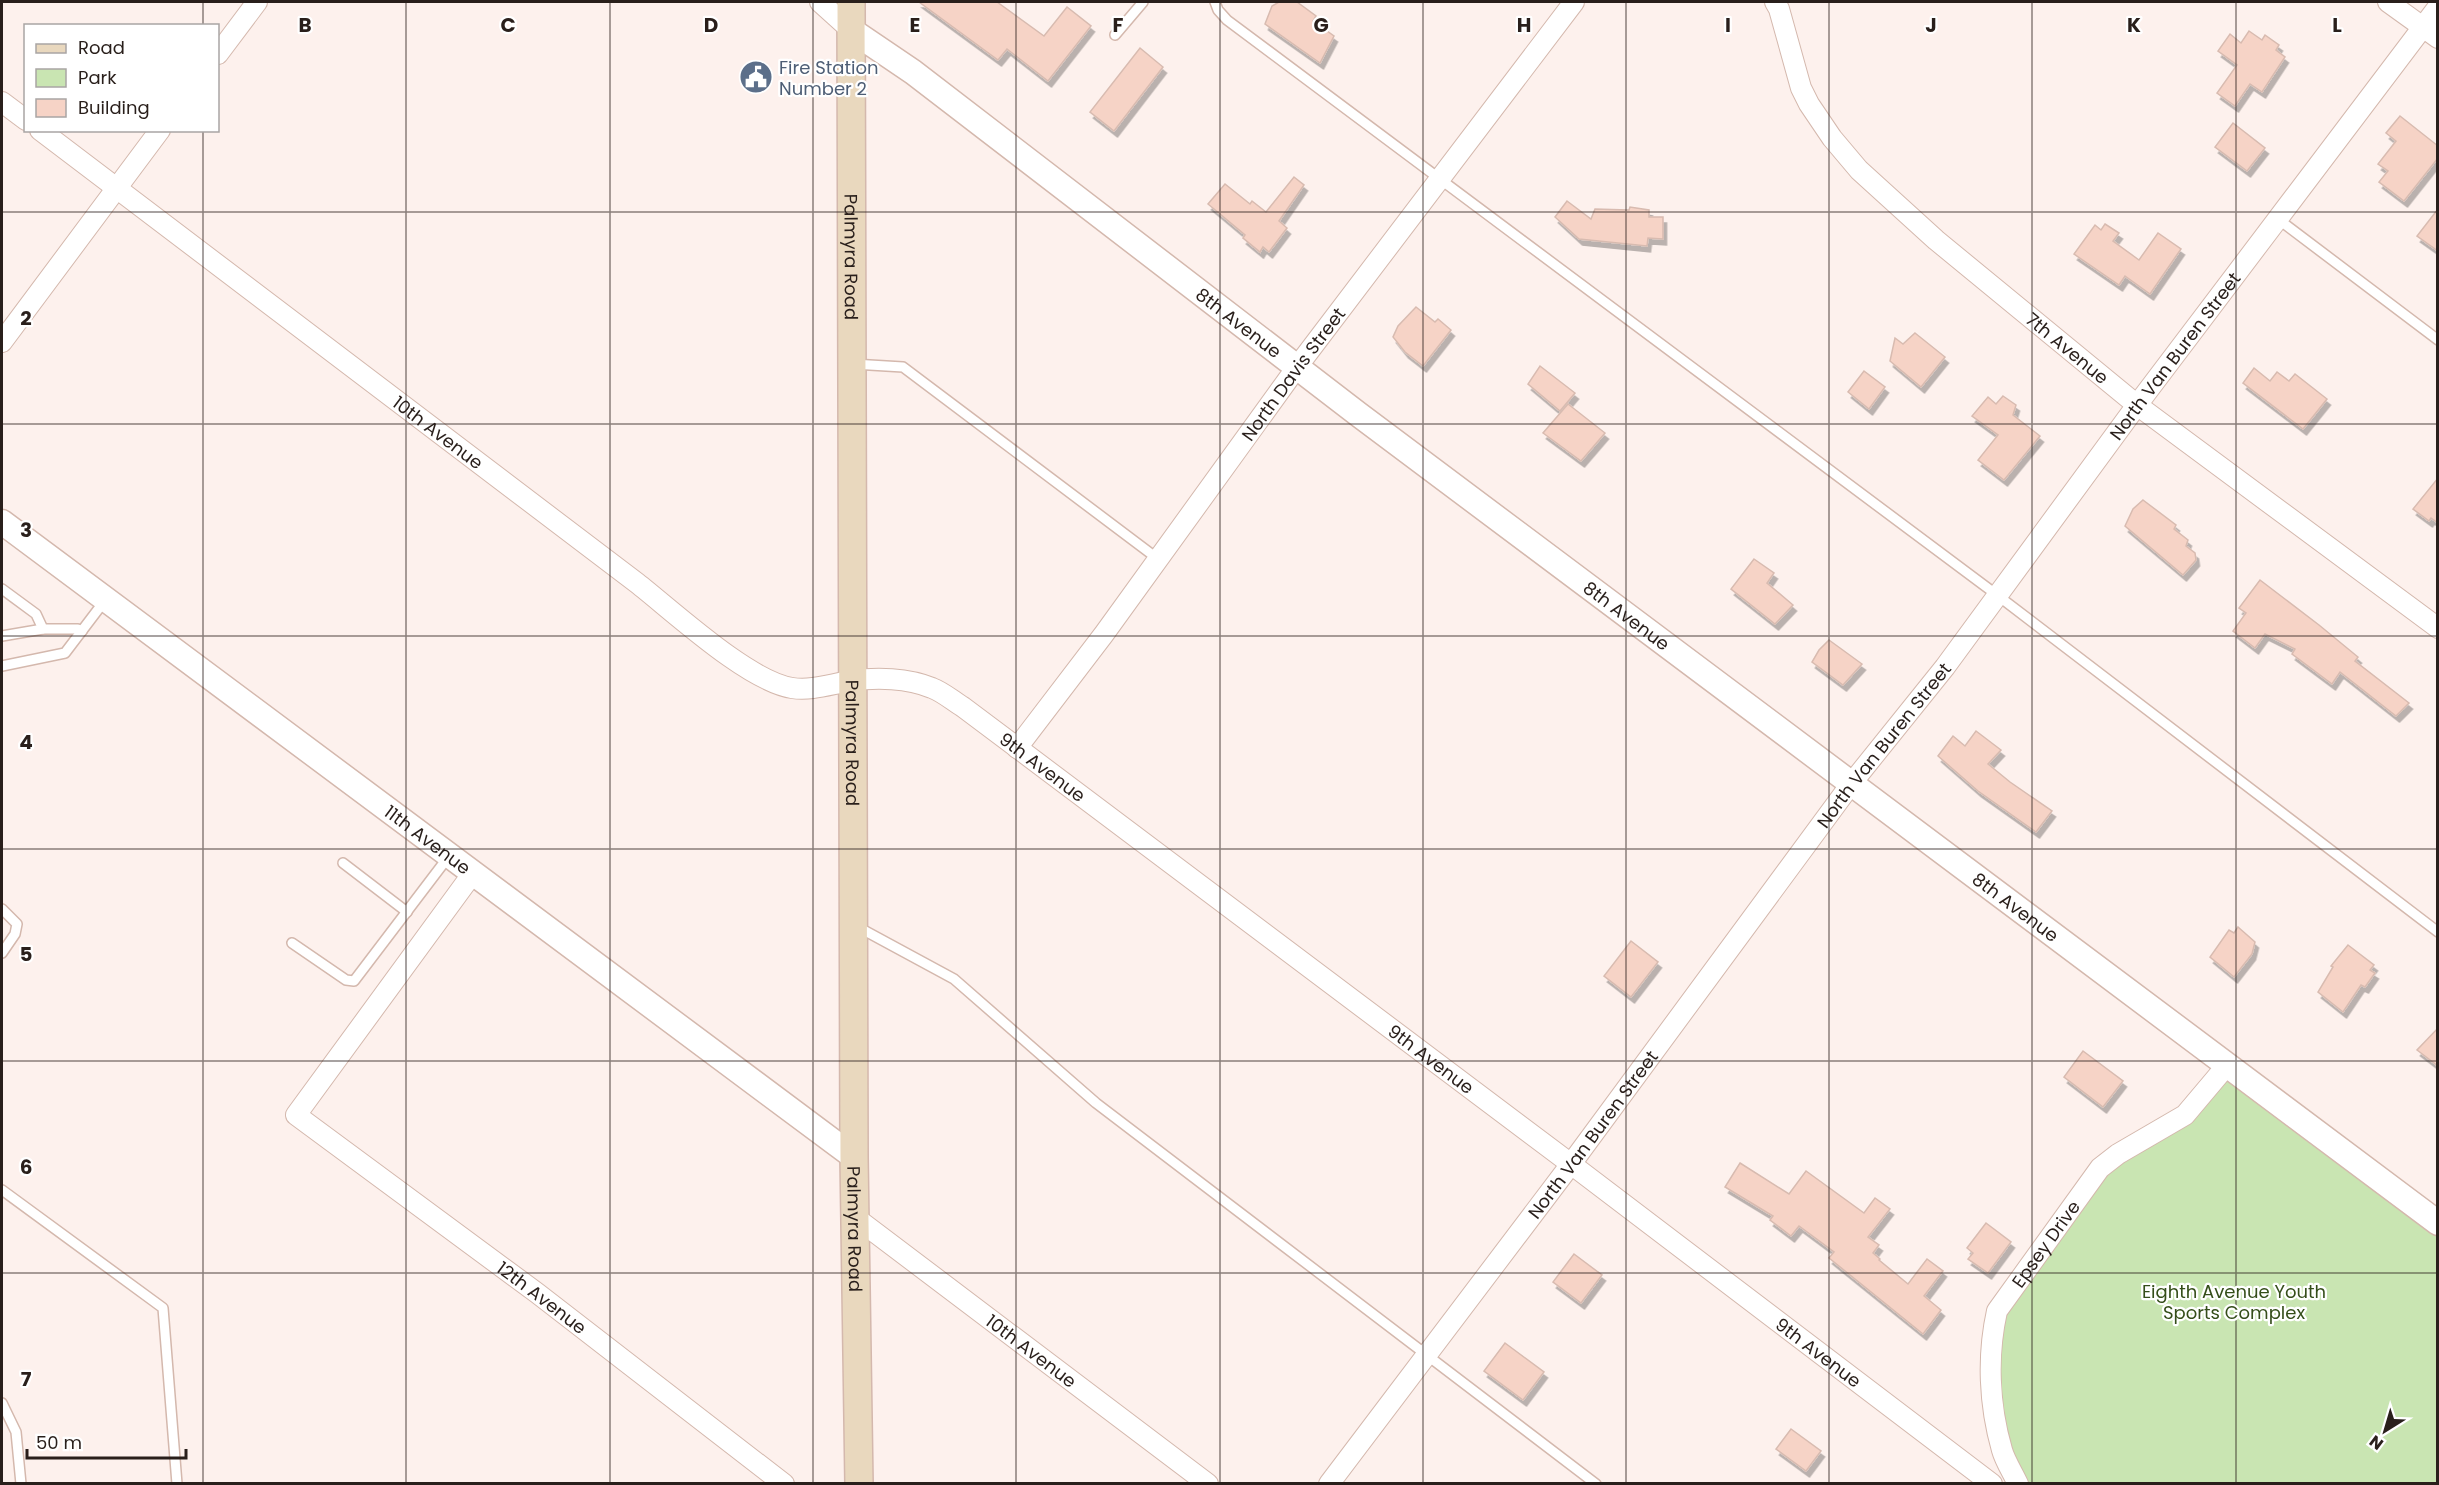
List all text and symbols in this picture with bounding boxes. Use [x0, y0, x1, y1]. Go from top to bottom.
text: B [298, 11, 312, 39]
text: C [500, 11, 516, 39]
text: D [704, 11, 718, 39]
text: E [910, 11, 920, 39]
text: F [1113, 11, 1124, 39]
text: G [1313, 11, 1329, 39]
text: H [1517, 11, 1531, 39]
text: I [1725, 11, 1731, 39]
text: J [1925, 11, 1937, 39]
text: K [2127, 11, 2141, 39]
text: L [2332, 11, 2342, 39]
legend [24, 24, 219, 132]
text: Road [78, 35, 125, 60]
place label: Fire Station Number 2 [779, 55, 879, 101]
public building icon: Fire Station Number 2 [738, 59, 774, 95]
text: Park [78, 65, 117, 90]
text: Building [78, 95, 150, 120]
street label: Palmyra Road [839, 194, 864, 320]
street label: North Van Buren Street [2103, 267, 2246, 445]
street label: 8th Avenue [1191, 282, 1287, 363]
street label: North Davis Street [1235, 302, 1351, 446]
text: 2 [20, 304, 32, 332]
street label: 7th Avenue [2021, 306, 2114, 389]
street label: 10th Avenue [388, 390, 489, 475]
text: 3 [20, 516, 32, 544]
street label: 8th Avenue [1579, 575, 1675, 656]
street label: North Van Buren Street [1811, 657, 1956, 833]
street label: Palmyra Road [840, 680, 866, 806]
street label: 9th Avenue [994, 726, 1091, 807]
text: 4 [19, 728, 33, 756]
street label: 11th Avenue [379, 799, 476, 880]
street label: 8th Avenue [1968, 866, 2064, 947]
text: 5 [20, 940, 33, 968]
street label: 9th Avenue [1383, 1018, 1479, 1099]
street label: North Van Buren Street [1522, 1045, 1663, 1224]
text: 6 [20, 1153, 32, 1181]
street label: Palmyra Road [842, 1166, 869, 1292]
street label: Epsey Drive [2005, 1195, 2085, 1292]
street label: 12th Avenue [492, 1255, 592, 1340]
park label: Eighth Avenue Youth Sports Complex [2142, 1279, 2326, 1325]
street label: 10th Avenue [981, 1308, 1082, 1393]
street label: 9th Avenue [1770, 1311, 1867, 1393]
text: 7 [21, 1365, 32, 1393]
north arrow [2355, 1401, 2415, 1461]
scale bar [27, 1422, 186, 1460]
text: 50 m [36, 1430, 82, 1455]
text: N [2365, 1430, 2388, 1455]

